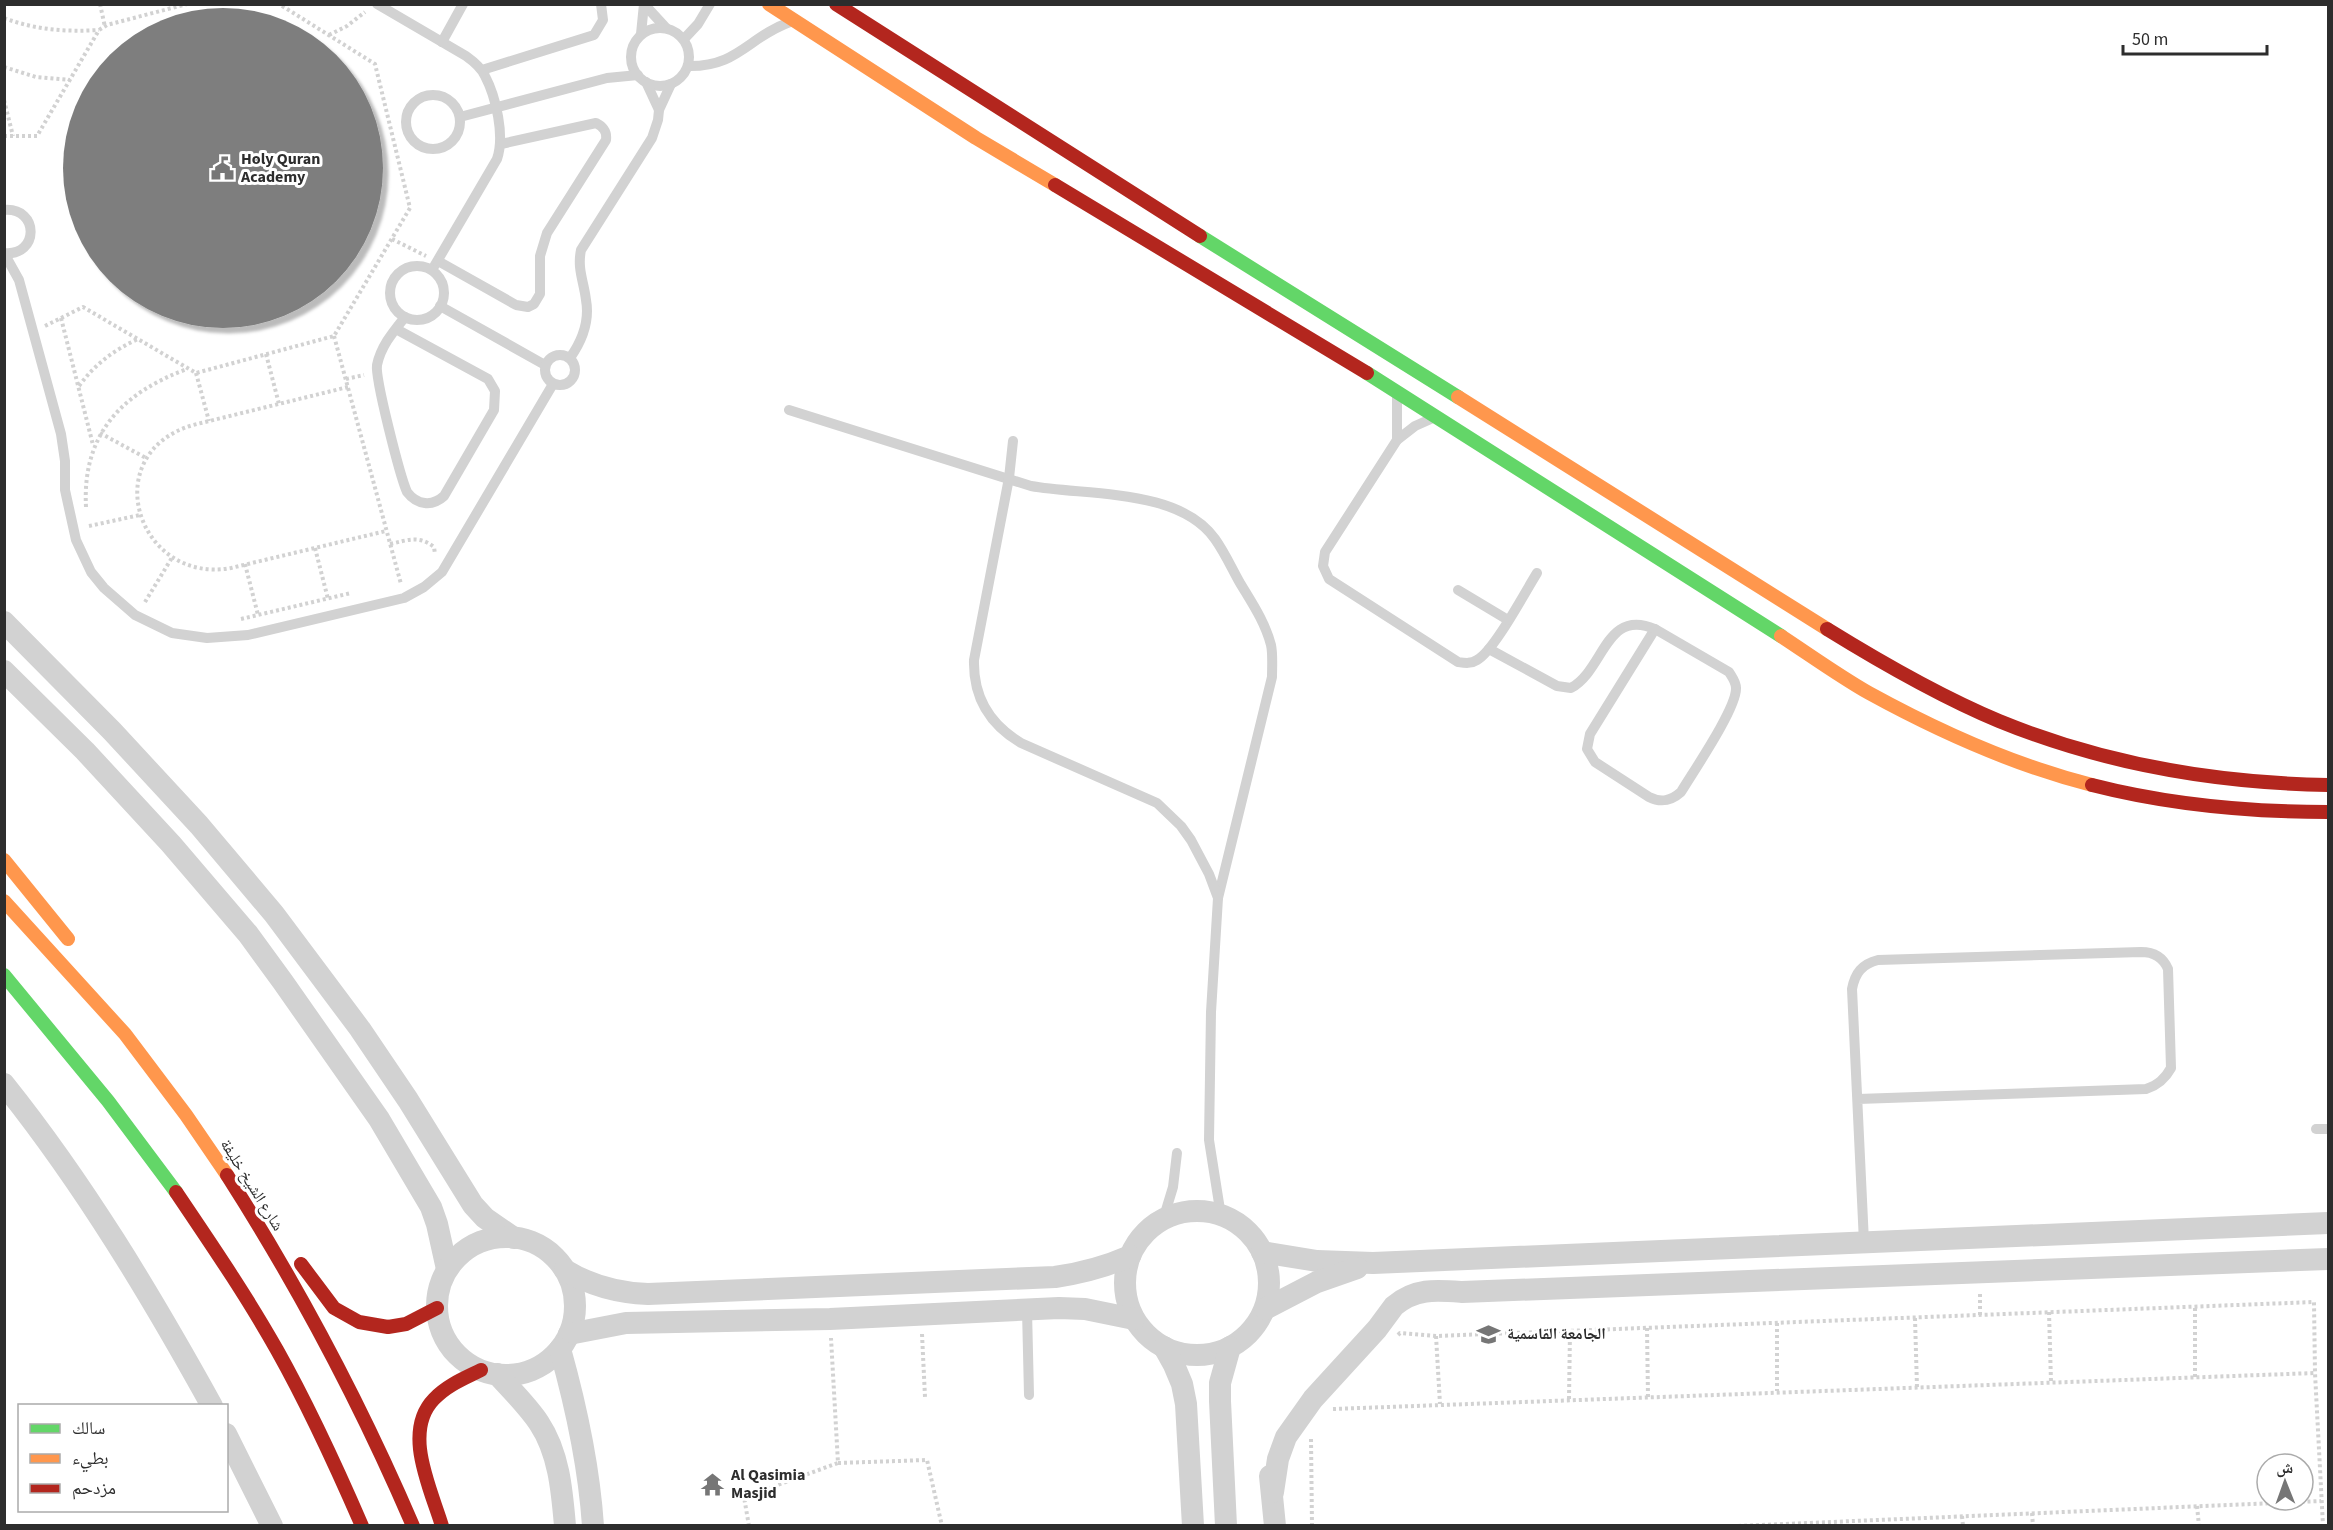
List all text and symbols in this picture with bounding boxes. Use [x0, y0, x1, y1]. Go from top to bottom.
scale bar [2123, 18, 2267, 56]
text: 50 m [2132, 27, 2168, 52]
place label: Holy Quran Academy [240, 148, 320, 188]
public building icon: Holy Quran Academy [210, 155, 236, 181]
street label: شارع الشيخ خليفة [215, 1135, 289, 1235]
school or university icon: الجامعة القاسمية [1476, 1321, 1502, 1347]
place label: الجامعة القاسمية [1507, 1323, 1606, 1345]
legend [18, 1404, 228, 1512]
text: سالك [72, 1416, 105, 1441]
text: بطيء [72, 1446, 109, 1473]
north arrow [2255, 1452, 2315, 1512]
text: ش [2276, 1457, 2293, 1479]
place label: Al Qasimia Masjid [730, 1464, 805, 1504]
temple icon: Al Qasimia Masjid [700, 1471, 726, 1497]
text: مزدحم [72, 1476, 116, 1501]

